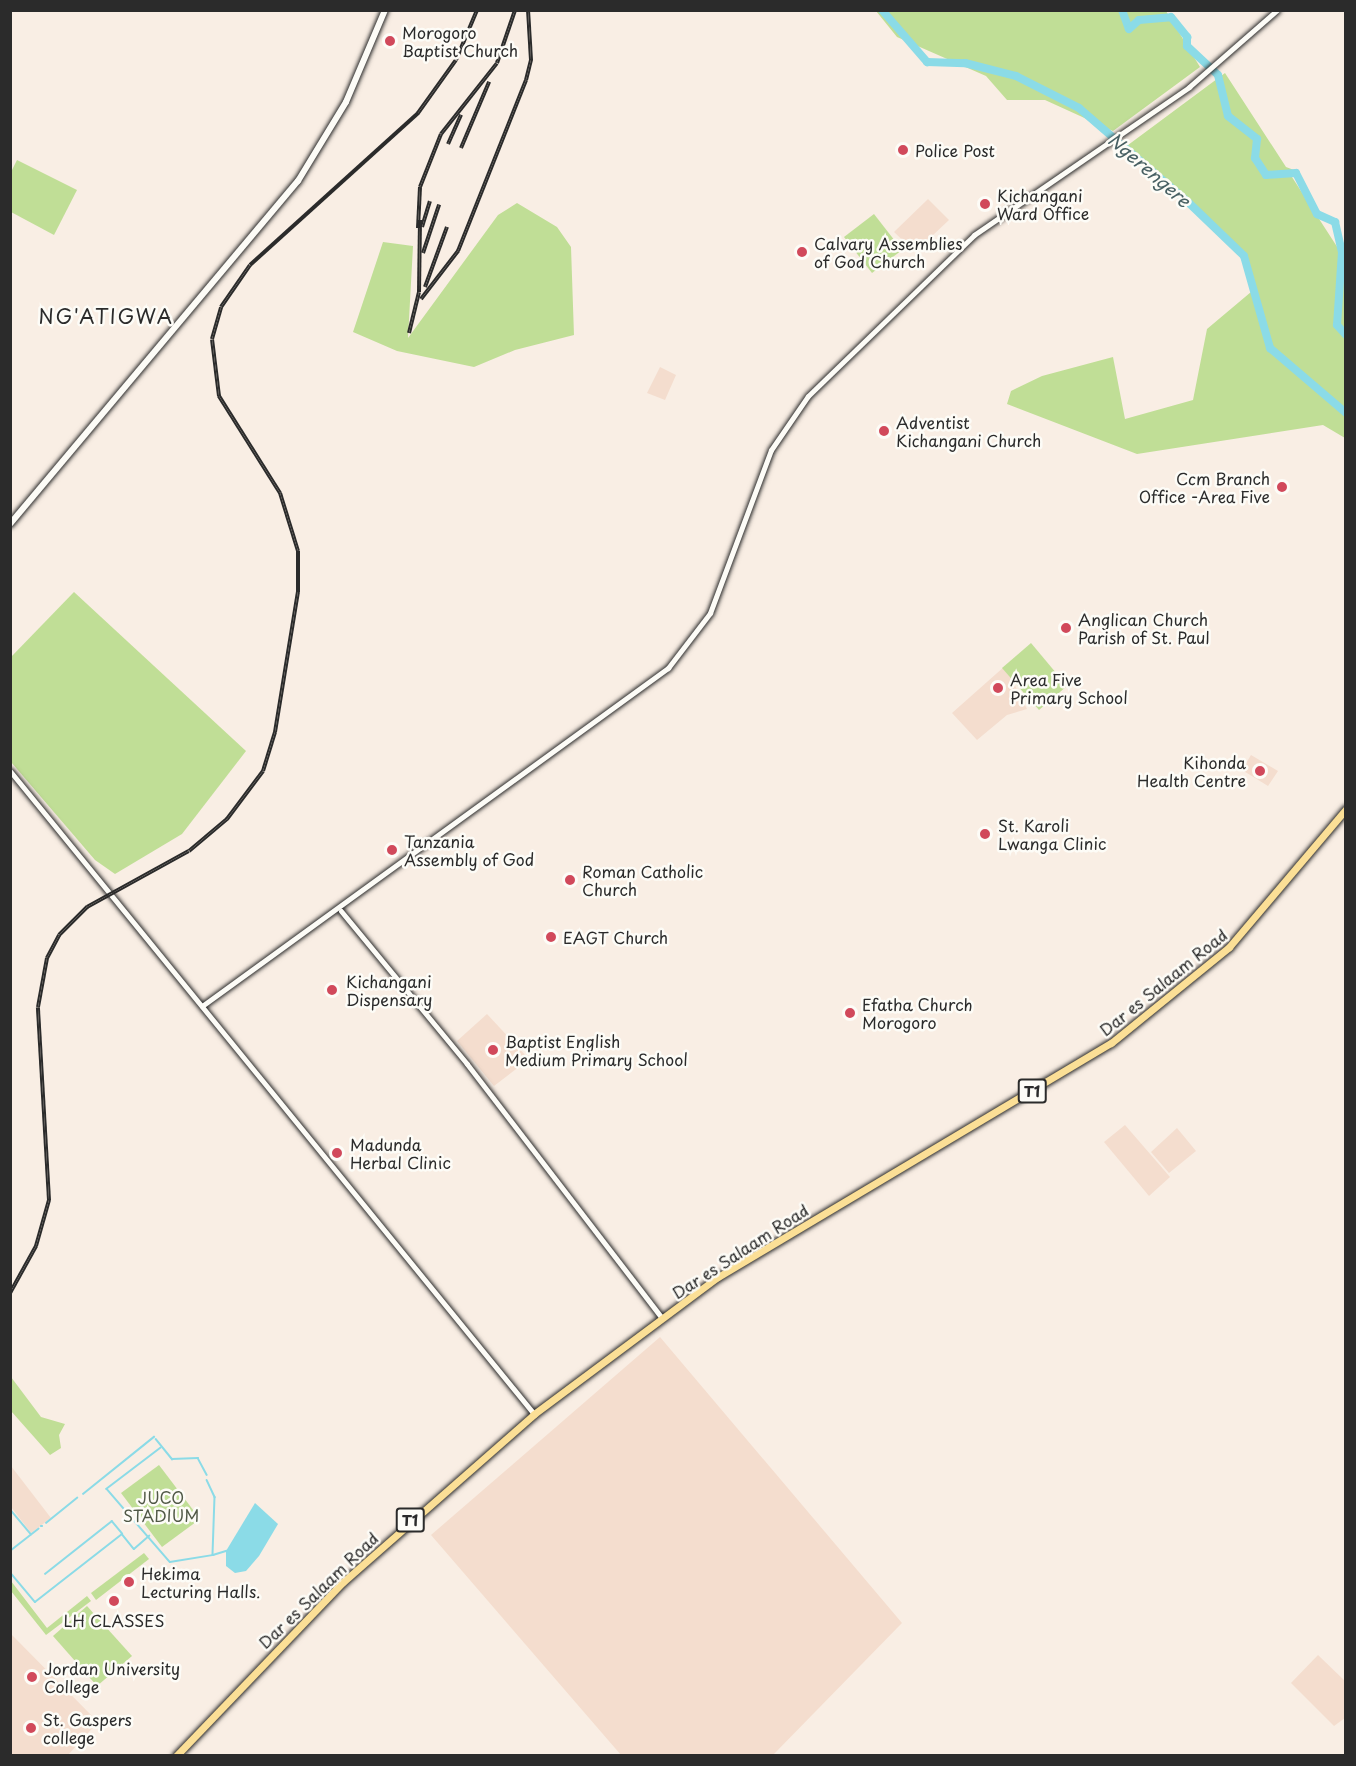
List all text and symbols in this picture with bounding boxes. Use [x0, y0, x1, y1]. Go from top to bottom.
place label: Morogoro Baptist Church [402, 22, 519, 60]
marker: Morogoro Baptist Church [383, 34, 397, 48]
water label: Ngerengere [1103, 128, 1195, 212]
place label: Police Post [915, 140, 996, 160]
marker: Police Post [896, 143, 910, 157]
place label: Kichangani Ward Office [997, 185, 1091, 223]
marker: Kichangani Ward Office [978, 197, 992, 211]
place label: Calvary Assemblies of God Church [814, 233, 964, 271]
marker: Calvary Assemblies of God Church [795, 245, 809, 259]
district label: NG'ATIGWA [38, 304, 174, 328]
place label: Adventist Kichangani Church [896, 412, 1042, 450]
marker: Adventist Kichangani Church [877, 424, 891, 438]
place label: Ccm Branch Office -Area Five [1137, 468, 1270, 506]
marker: Ccm Branch Office -Area Five [1275, 480, 1289, 494]
place label: Anglican Church Parish of St. Paul [1078, 609, 1209, 647]
marker: Anglican Church Parish of St. Paul [1059, 621, 1073, 635]
place label: Area Five Primary School [1010, 669, 1128, 707]
marker: Area Five Primary School [991, 681, 1005, 695]
place label: Kihonda Health Centre [1136, 752, 1246, 790]
marker: Kihonda Health Centre [1251, 762, 1269, 780]
place label: St. Karoli Lwanga Clinic [998, 815, 1107, 853]
marker: St. Karoli Lwanga Clinic [976, 825, 994, 843]
place label: Tanzania Assembly of God [404, 831, 534, 869]
marker: Tanzania Assembly of God [385, 843, 399, 857]
place label: Roman Catholic Church [582, 861, 704, 899]
marker: Roman Catholic Church [563, 873, 577, 887]
street label: Dar es Salaam Road [1095, 925, 1231, 1039]
place label: EAGT Church [563, 927, 669, 947]
marker: EAGT Church [544, 930, 558, 944]
place label: Kichangani Dispensary [346, 971, 432, 1009]
marker: Kichangani Dispensary [323, 981, 341, 999]
place label: Efatha Church Morogoro [862, 994, 973, 1032]
marker: Efatha Church Morogoro [843, 1006, 857, 1020]
place label: Baptist English Medium Primary School [505, 1031, 689, 1069]
marker: Baptist English Medium Primary School [486, 1043, 500, 1057]
road number: T1 [1017, 1079, 1047, 1103]
place label: Madunda Herbal Clinic [350, 1134, 450, 1172]
marker: Madunda Herbal Clinic [328, 1144, 346, 1162]
street label: Dar es Salaam Road [668, 1200, 812, 1302]
park label: JUCO STADIUM [123, 1487, 199, 1525]
road number: T1 [395, 1508, 425, 1532]
street label: Dar es Salaam Road [254, 1528, 382, 1652]
place label: Hekima Lecturing Halls. [141, 1563, 261, 1601]
marker: Hekima Lecturing Halls. [122, 1575, 136, 1589]
marker: LH CLASSES [107, 1594, 121, 1608]
place label: LH CLASSES [63, 1610, 165, 1630]
place label: Jordan University College [44, 1658, 180, 1696]
marker: Jordan University College [25, 1670, 39, 1684]
place label: St. Gaspers college [43, 1709, 132, 1747]
marker: St. Gaspers college [24, 1721, 38, 1735]

